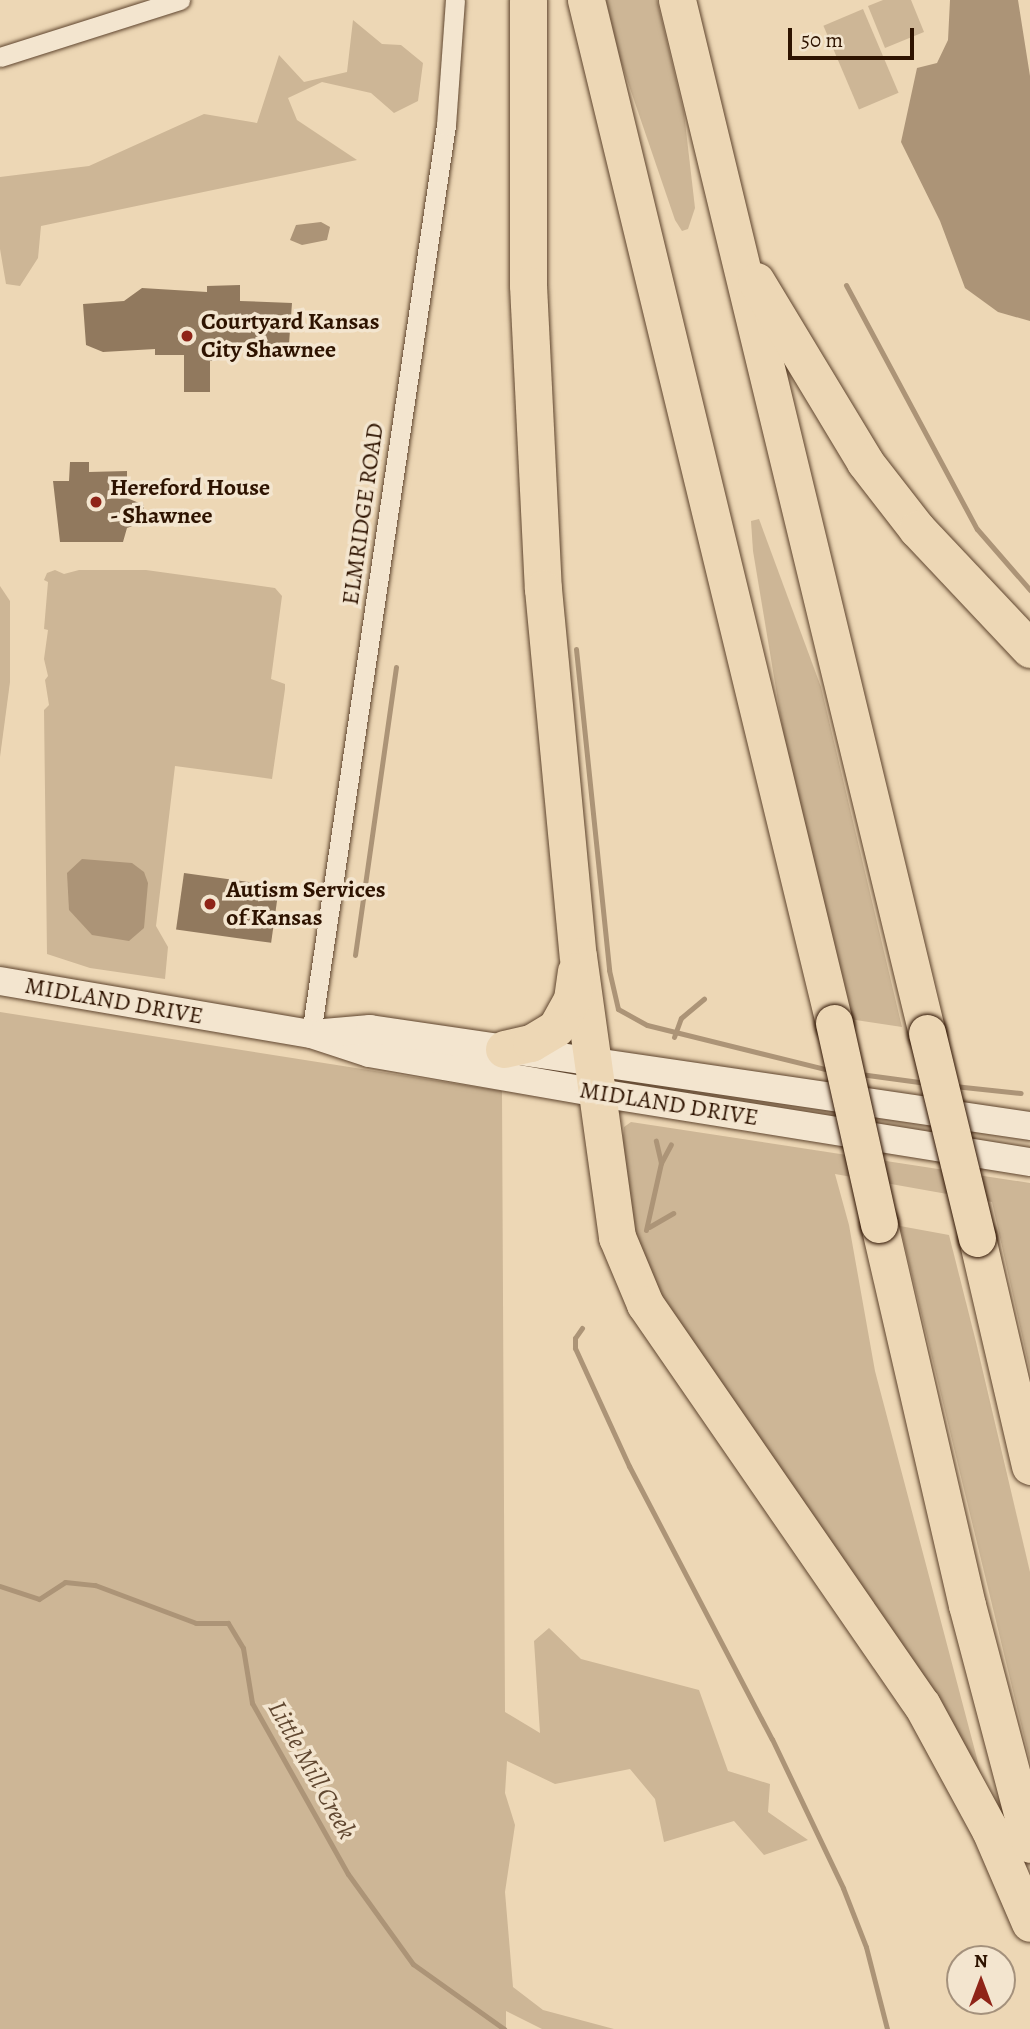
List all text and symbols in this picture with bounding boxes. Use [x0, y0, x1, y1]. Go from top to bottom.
scale bar [792, 14, 918, 58]
text: 50 m [801, 26, 843, 54]
place label: Courtyard Kansas City Shawnee [201, 308, 380, 364]
marker: Courtyard Kansas City Shawnee [179, 328, 195, 344]
street label: ELMRIDGE ROAD [336, 421, 390, 607]
place label: Hereford House - Shawnee [110, 474, 270, 530]
marker: Hereford House - Shawnee [88, 494, 104, 510]
place label: Autism Services of Kansas [226, 876, 386, 932]
marker: Autism Services of Kansas [200, 894, 220, 914]
street label: MIDLAND DRIVE [23, 971, 205, 1031]
street label: MIDLAND DRIVE [578, 1076, 760, 1132]
water label: Little Mill Creek [261, 1695, 363, 1845]
north arrow [946, 1945, 1016, 2015]
text: N [974, 1948, 988, 1974]

